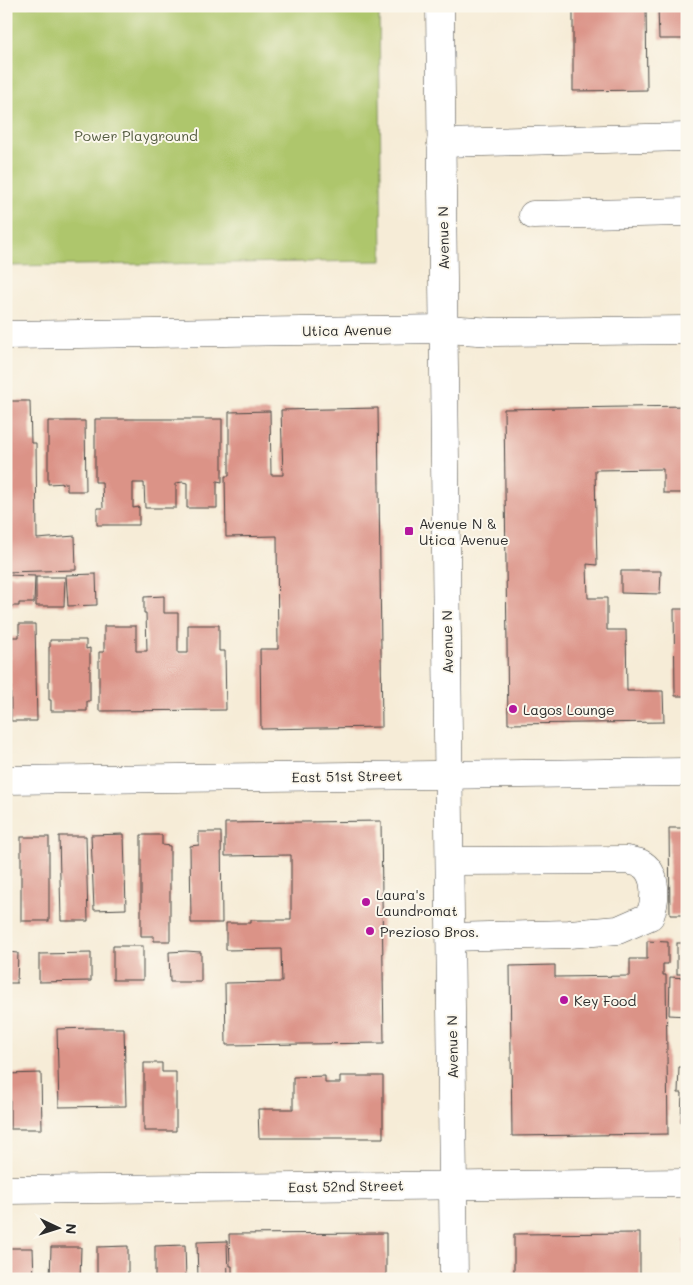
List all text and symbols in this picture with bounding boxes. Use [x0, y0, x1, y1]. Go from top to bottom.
park label: Power Playground [74, 126, 198, 145]
street label: Avenue N [433, 206, 453, 270]
street label: Utica Avenue [302, 320, 392, 340]
place label: Avenue N & Utica Avenue [419, 514, 509, 549]
marker: Avenue N & Utica Avenue [403, 525, 415, 537]
street label: Avenue N [437, 610, 457, 674]
place label: Lagos Lounge [523, 700, 615, 719]
marker: Lagos Lounge [507, 703, 519, 715]
street label: East 51st Street [292, 766, 402, 786]
place label: Laura's Laundromat [376, 885, 458, 920]
marker: Laura's Laundromat [360, 896, 372, 908]
place label: Prezioso Bros. [380, 922, 479, 941]
marker: Prezioso Bros. [364, 925, 376, 937]
place label: Key Food [574, 991, 636, 1010]
marker: Key Food [558, 994, 570, 1006]
street label: Avenue N [442, 1015, 462, 1079]
street label: East 52nd Street [288, 1175, 404, 1197]
north arrow [32, 1202, 82, 1252]
text: N [62, 1223, 81, 1235]

